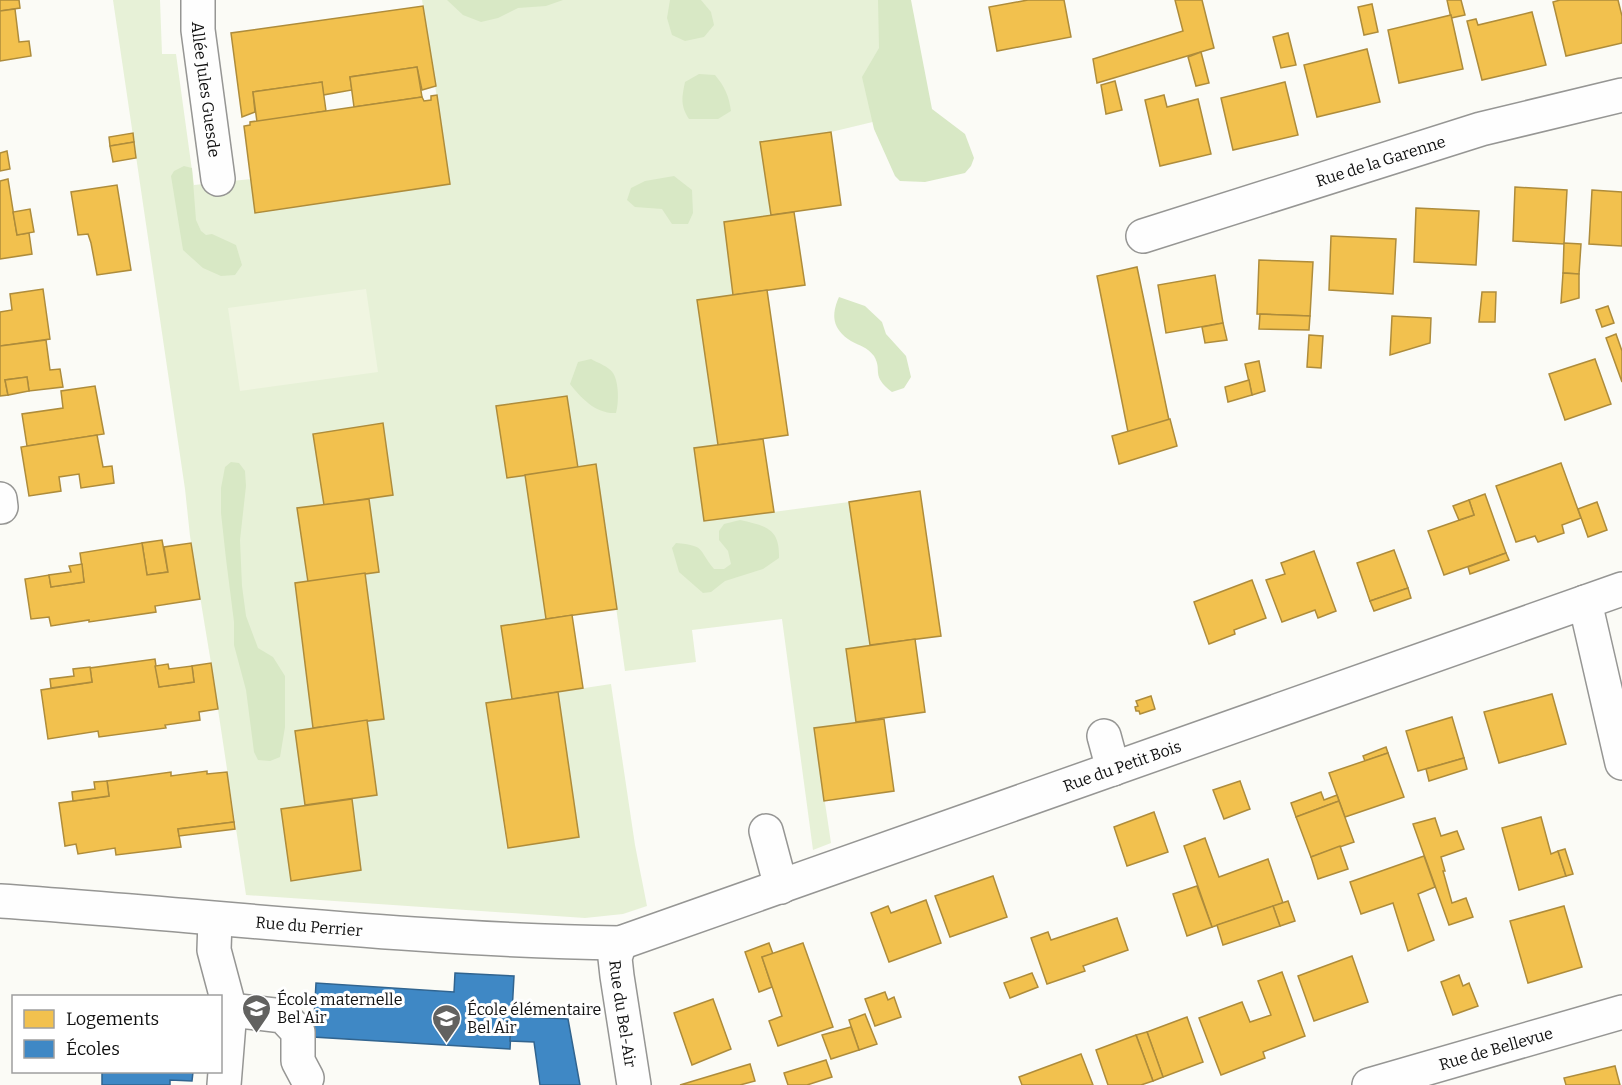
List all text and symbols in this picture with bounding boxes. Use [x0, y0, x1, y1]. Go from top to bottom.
street label: Allée Jules Guesde [189, 22, 224, 158]
street label: Rue de la Garenne [1313, 131, 1448, 190]
street label: Rue du Petit Bois [1060, 736, 1184, 795]
street label: Rue du Perrier [255, 912, 363, 940]
street label: Rue du Bel-Air [606, 959, 641, 1068]
place label: École maternelle Bel Air [277, 989, 402, 1027]
school or university icon: École maternelle Bel Air [240, 992, 272, 1034]
legend [12, 995, 222, 1073]
place label: École élémentaire Bel Air [467, 999, 601, 1037]
school or university icon: École élémentaire Bel Air [430, 1002, 462, 1044]
text: Logements [66, 1008, 159, 1030]
street label: Rue de Bellevue [1437, 1023, 1555, 1074]
text: Écoles [66, 1037, 120, 1060]

